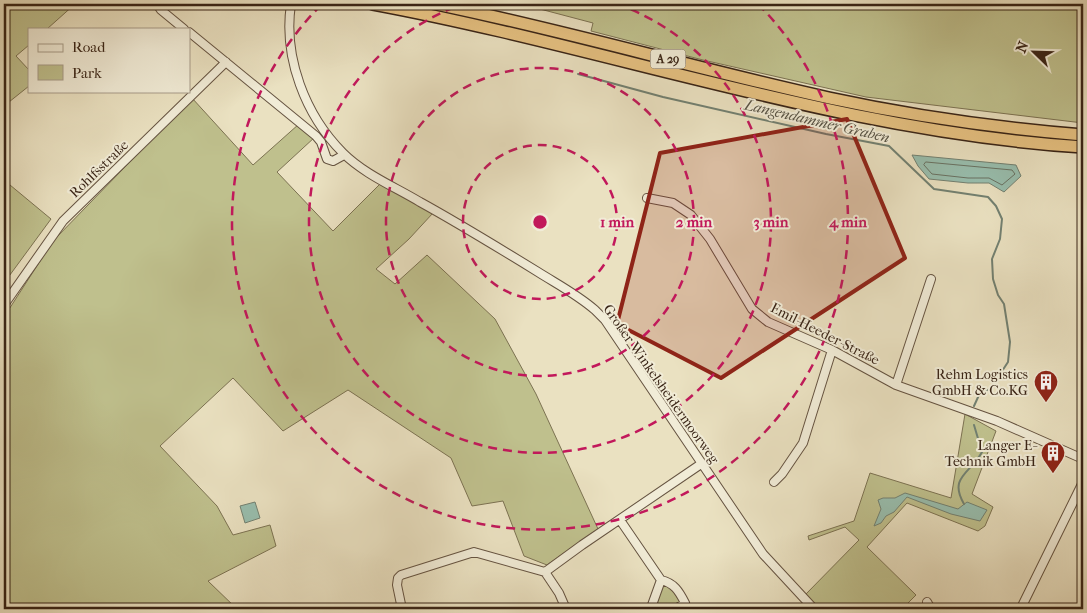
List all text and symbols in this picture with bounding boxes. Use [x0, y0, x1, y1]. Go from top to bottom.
legend [28, 28, 190, 92]
north arrow [1010, 28, 1060, 78]
text: Road [72, 38, 106, 56]
text: N [1013, 39, 1033, 55]
road number: A 29 [650, 50, 686, 68]
text: Park [72, 64, 102, 82]
water label: Langendammer Graben [742, 95, 891, 146]
street label: Rohlfsstraße [66, 137, 132, 201]
centre of rings [531, 213, 549, 231]
text: 1 min [600, 213, 634, 231]
text: 2 min [676, 213, 713, 231]
text: 3 min [754, 213, 789, 231]
text: 4 min [828, 213, 867, 231]
street label: Emil-Heeder-Straße [768, 299, 882, 369]
street label: Großer Winkelsheidermoorweg [599, 301, 723, 467]
place label: Rehm Logistics GmbH & Co.KG [932, 366, 1028, 399]
building icon: Rehm Logistics GmbH & Co.KG [1033, 369, 1059, 403]
place label: Langer E- Technik GmbH [945, 437, 1038, 470]
building icon: Langer E- Technik GmbH [1040, 440, 1066, 474]

